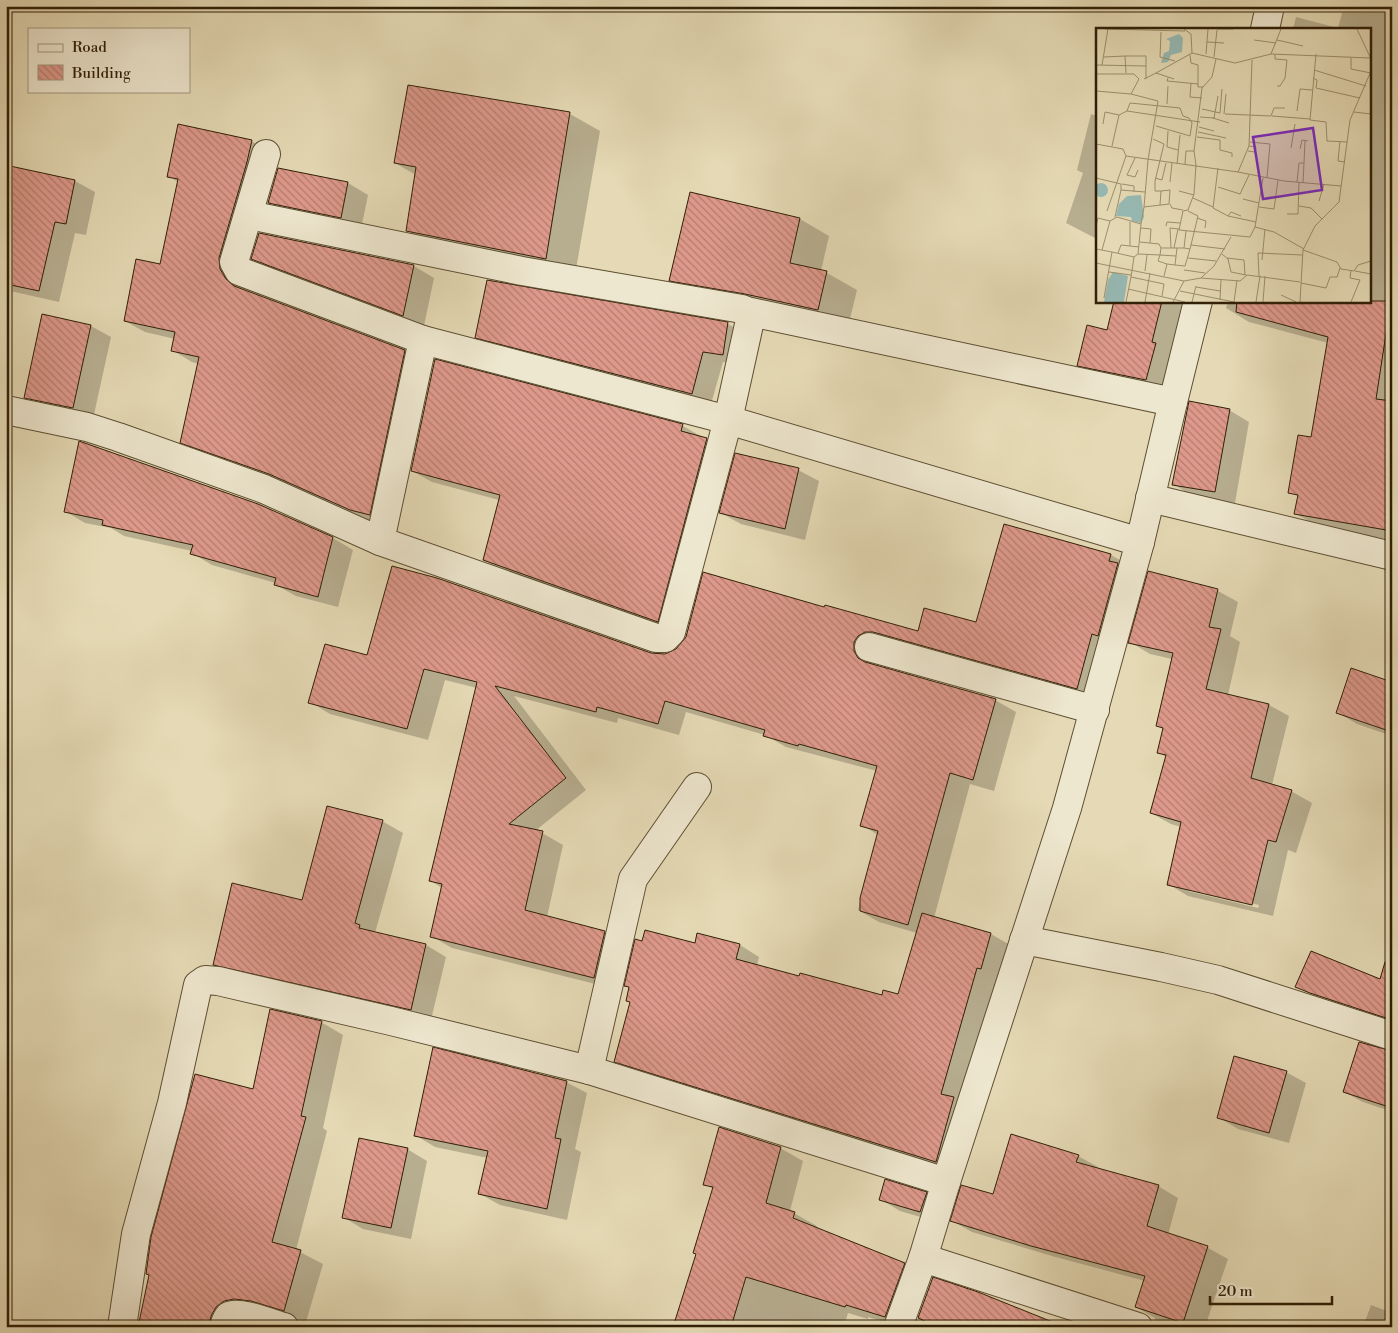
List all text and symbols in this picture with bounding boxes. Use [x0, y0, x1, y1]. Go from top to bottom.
legend [28, 28, 190, 92]
inset map [1096, 28, 1370, 302]
text: Road [72, 38, 107, 57]
text: Building [71, 64, 131, 83]
scale bar [1210, 1273, 1333, 1305]
text: 20 m [1218, 1282, 1253, 1301]

